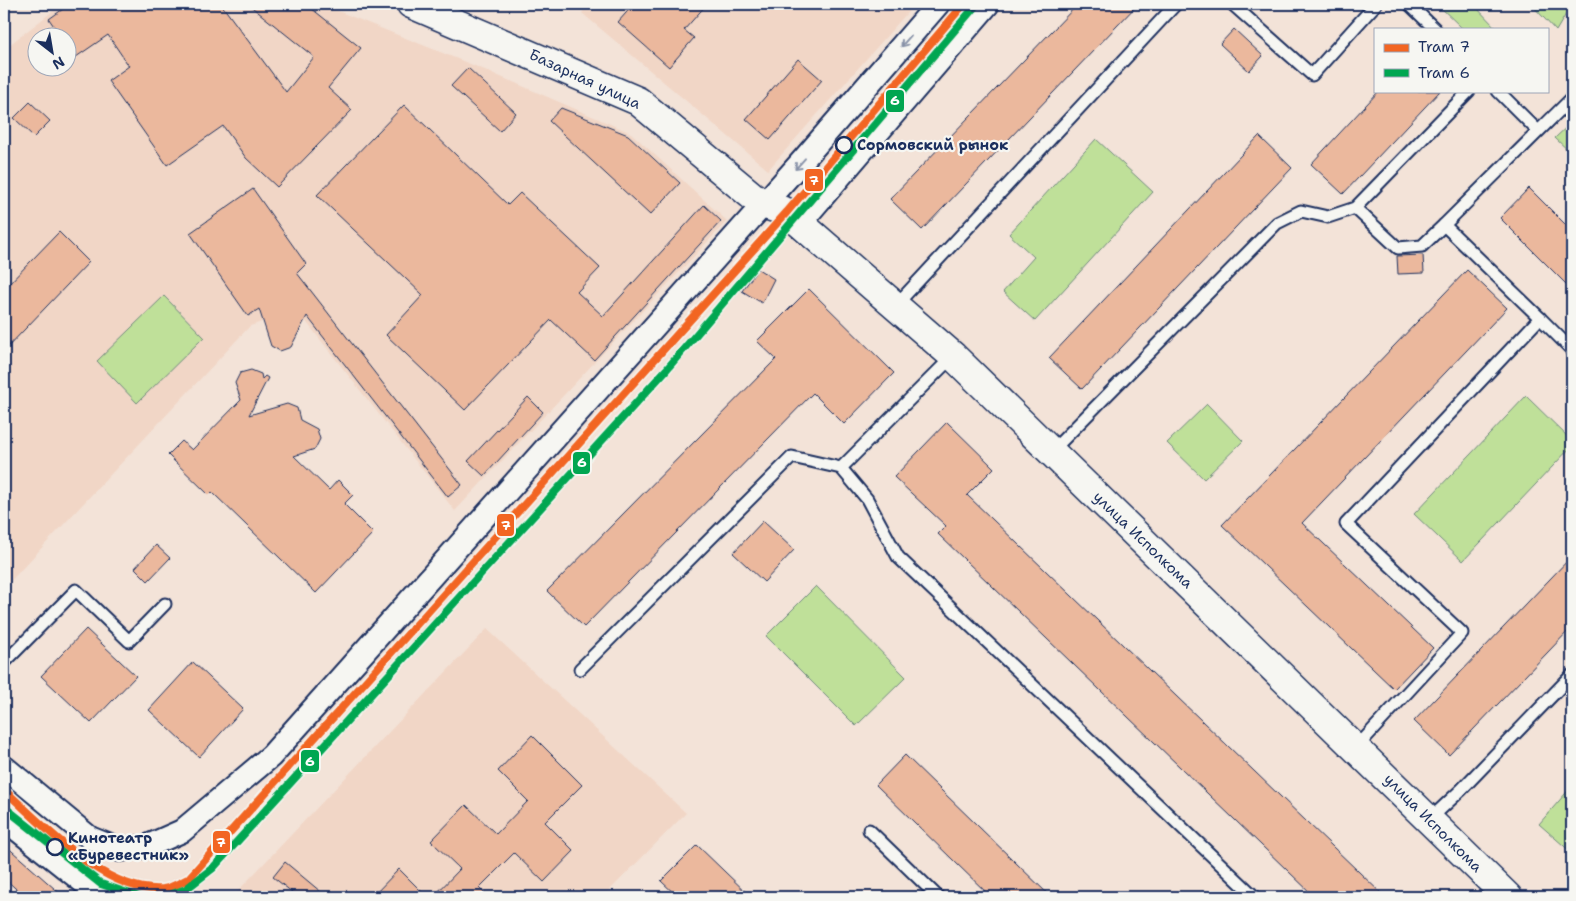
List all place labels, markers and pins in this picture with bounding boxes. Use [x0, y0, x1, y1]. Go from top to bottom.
place label: Сормовский рынок [857, 135, 1009, 155]
marker: Сормовский рынок [835, 136, 853, 154]
place label: Кинотеатр «Буревестник» [68, 828, 189, 865]
marker: Кинотеатр «Буревестник» [46, 838, 64, 856]

